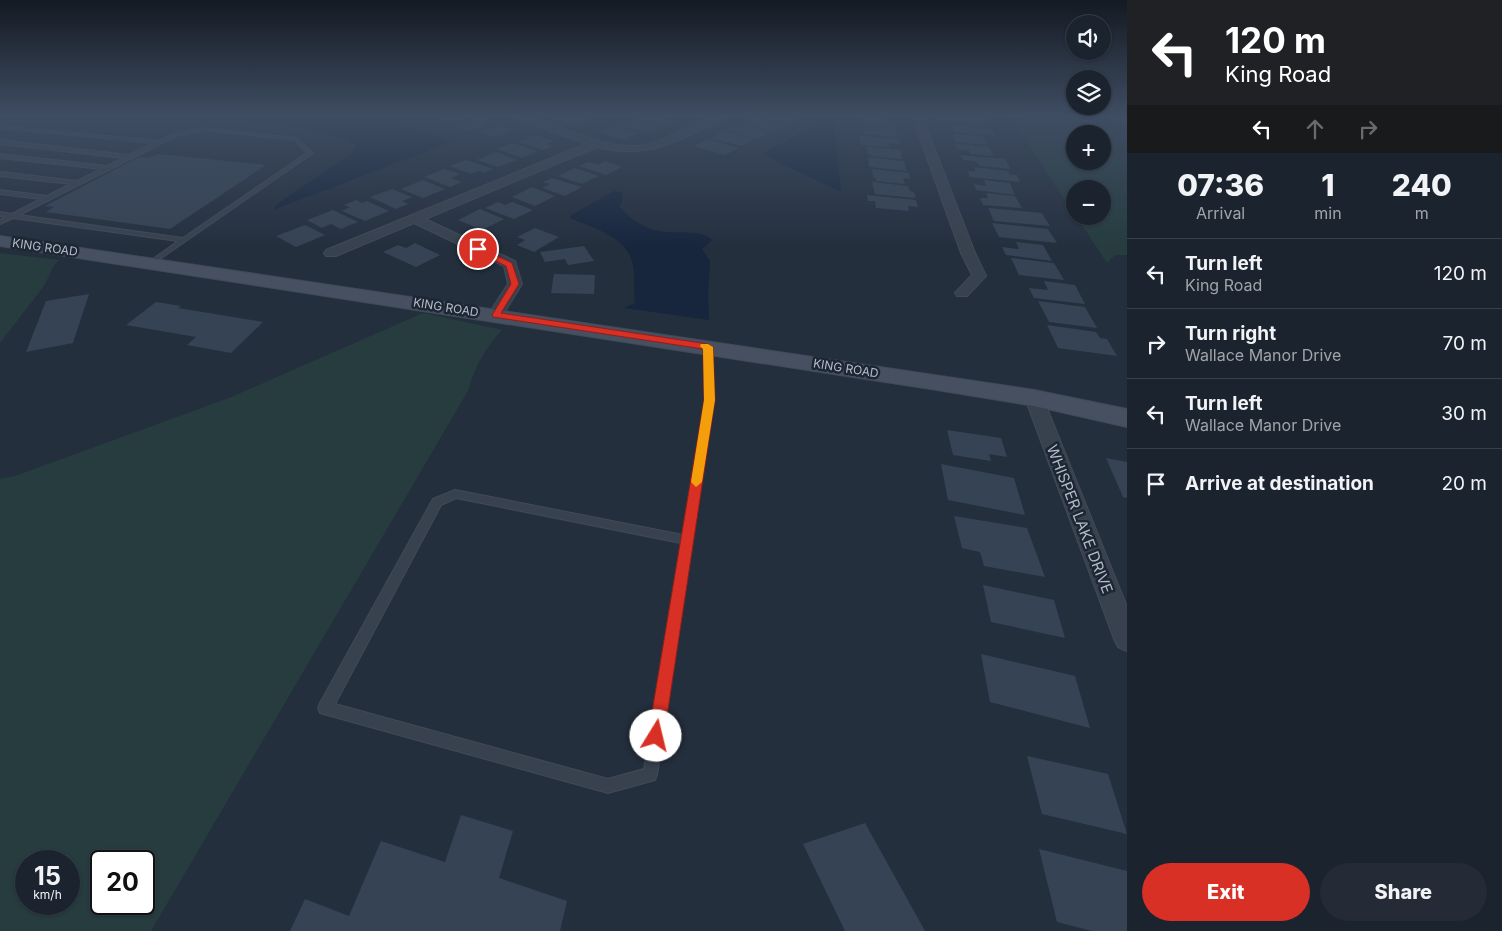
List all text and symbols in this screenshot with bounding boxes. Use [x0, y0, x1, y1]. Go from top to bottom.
map controls [1066, 15, 1111, 225]
button: sound [1066, 15, 1111, 60]
text: 120 m [1225, 19, 1326, 61]
icon: left [1142, 20, 1207, 85]
text: King Road [1225, 61, 1331, 87]
button: layers [1066, 70, 1111, 115]
icon: left [1248, 115, 1276, 143]
icon: ahead [1301, 115, 1329, 143]
icon: right [1354, 115, 1382, 143]
button: + [1066, 125, 1111, 170]
text: 07:36 [1177, 167, 1264, 203]
text: 1 [1321, 167, 1335, 203]
text: 240 [1392, 167, 1452, 203]
button: − [1066, 180, 1111, 225]
text: Arrival [1196, 203, 1245, 223]
text: min [1314, 203, 1342, 223]
text: m [1415, 203, 1429, 223]
pin [457, 228, 499, 270]
street label: KING ROAD [11, 235, 79, 259]
icon: arrive [464, 235, 492, 263]
text: Turn left [1185, 252, 1263, 275]
icon: left [1142, 260, 1170, 288]
text: 120 m [1434, 262, 1487, 285]
text: King Road [1185, 275, 1262, 295]
street label: KING ROAD [412, 294, 480, 320]
text: Turn right [1185, 322, 1276, 345]
icon: right [1142, 330, 1170, 358]
text: 70 m [1443, 332, 1487, 355]
text: Wallace Manor Drive [1185, 345, 1341, 365]
street label: KING ROAD [812, 355, 880, 381]
text: Turn left [1185, 392, 1263, 415]
icon: left [1142, 400, 1170, 428]
text: 30 m [1441, 402, 1487, 425]
text: Wallace Manor Drive [1185, 415, 1341, 435]
street label: WHISPER LAKE DRIVE [1043, 442, 1117, 596]
icon: arrive [1142, 470, 1170, 498]
text: Arrive at destination [1185, 472, 1374, 495]
text: 20 m [1441, 472, 1487, 495]
position arrow [629, 709, 681, 761]
speed limit sign: 20 [90, 850, 155, 915]
text: 15 [34, 861, 61, 891]
button: Exit [1142, 863, 1310, 921]
button: Share [1320, 863, 1487, 921]
text: km/h [33, 887, 62, 902]

